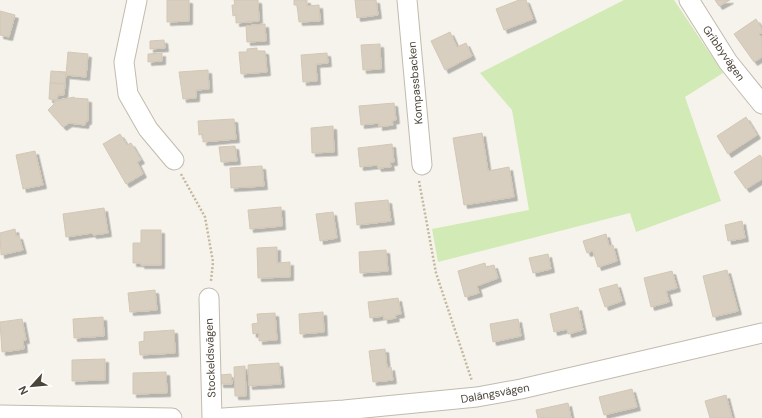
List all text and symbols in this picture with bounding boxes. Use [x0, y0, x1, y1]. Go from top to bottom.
street label: Gribbyvägen [700, 23, 748, 83]
street label: Kompassbacken [404, 41, 426, 125]
street label: Stockeldsvägen [202, 318, 218, 398]
north arrow [12, 366, 52, 406]
street label: Dalängsvägen [459, 380, 531, 406]
text: N [15, 384, 31, 397]

